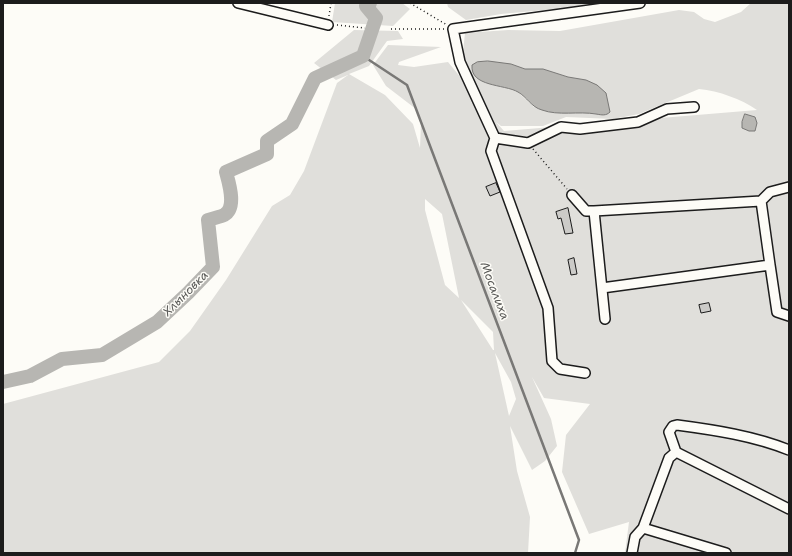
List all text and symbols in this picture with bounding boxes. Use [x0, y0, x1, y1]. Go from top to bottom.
water label: Мосалиха [476, 260, 512, 322]
water label: Хлыновка [160, 268, 212, 320]

